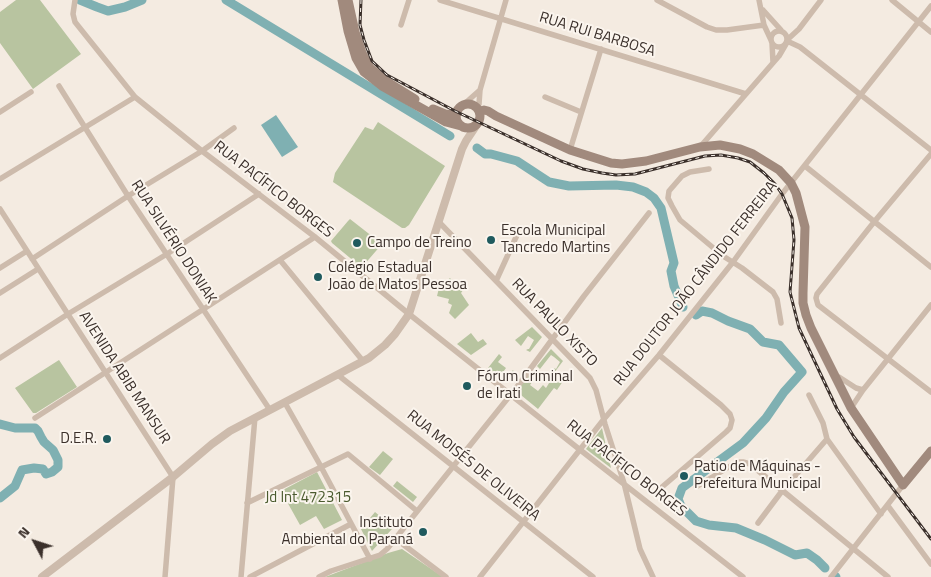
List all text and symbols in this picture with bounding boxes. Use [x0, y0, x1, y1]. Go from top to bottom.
street label: RUA RUI BARBOSA [537, 9, 657, 61]
street label: RUA PACÍFICO BORGES [210, 138, 336, 242]
street label: RUA SILVÉRIO DONIAK [126, 177, 220, 307]
street label: RUA DOUTOR JOÃO CÂNDIDO FERREIRA [611, 178, 781, 390]
place label: Escola Municipal Tancredo Martins [501, 222, 610, 257]
place label: Campo de Treino [367, 234, 472, 252]
marker: Escola Municipal Tancredo Martins [485, 234, 497, 246]
marker: Campo de Treino [351, 237, 363, 249]
place label: Colégio Estadual João de Matos Pessoa [328, 259, 467, 294]
marker: Colégio Estadual João de Matos Pessoa [312, 271, 324, 283]
street label: RUA PAULO XISTO [507, 275, 601, 371]
street label: AVENIDA ABIB MANSUR [74, 308, 174, 448]
place label: Fórum Criminal de Irati [477, 368, 573, 403]
marker: Fórum Criminal de Irati [461, 380, 473, 392]
street label: RUA MOISÉS DE OLIVEIRA [403, 407, 543, 525]
street label: RUA PACÍFICO BORGES [563, 417, 689, 521]
place label: D.E.R. [60, 430, 97, 448]
marker: D.E.R. [101, 433, 113, 445]
place label: Patio de Máquinas - Prefeitura Municipal [694, 458, 821, 493]
marker: Patio de Máquinas - Prefeitura Municipal [678, 470, 690, 482]
park label: Jd Int 472315 [265, 489, 351, 507]
place label: Instituto Ambiental do Paraná [281, 514, 413, 549]
north arrow [10, 517, 60, 567]
text: N [12, 522, 34, 543]
marker: Instituto Ambiental do Paraná [417, 526, 429, 538]

